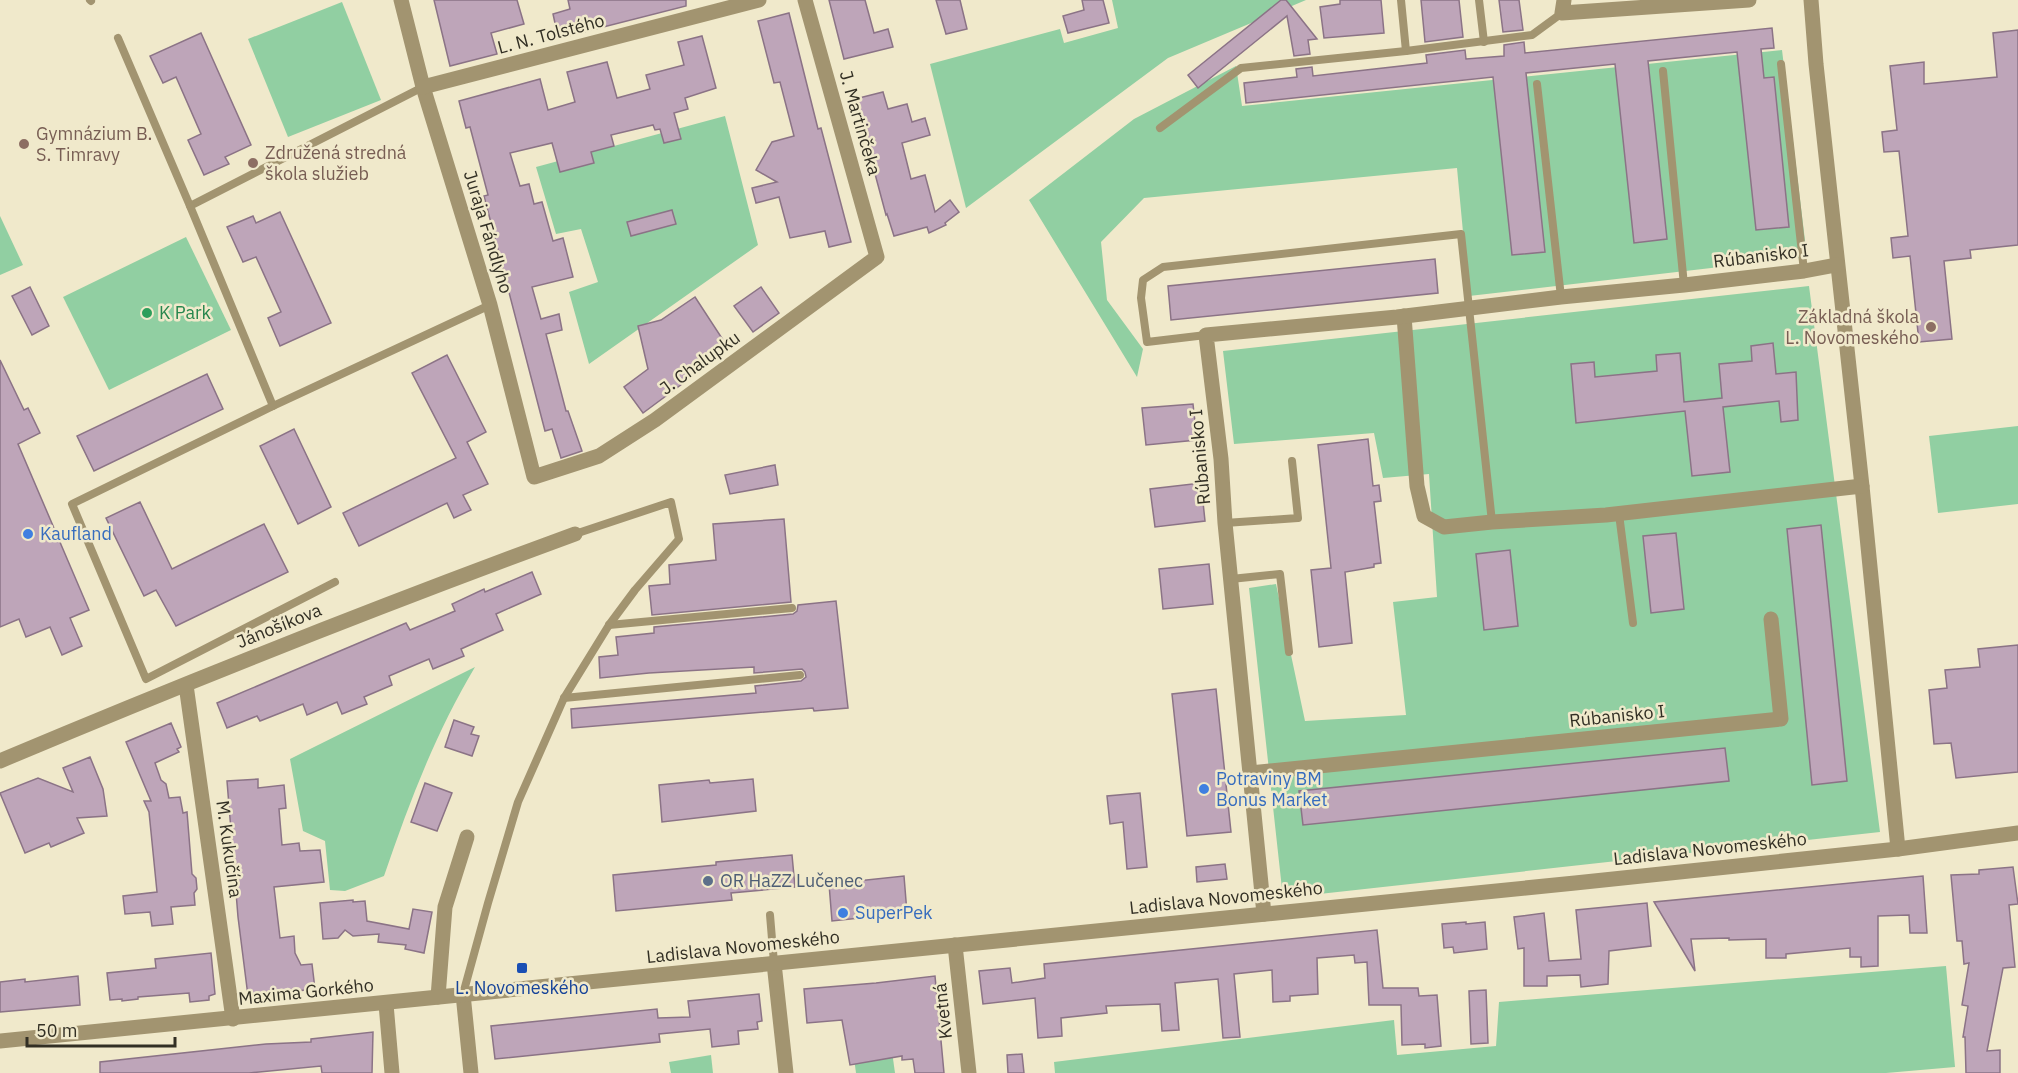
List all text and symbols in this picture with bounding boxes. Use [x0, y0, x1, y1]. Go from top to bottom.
street label: L. N. Tolstého [495, 8, 607, 59]
street label: J. Martinčeka [835, 68, 886, 178]
place label: Gymnázium B. S. Timravy [36, 122, 152, 166]
marker: Gymnázium B. S. Timravy [17, 137, 31, 151]
place label: Združená stredná škola služieb [265, 141, 407, 185]
marker: Združená stredná škola služieb [246, 156, 260, 170]
street label: Juraja Fándlyho [459, 168, 518, 296]
street label: Rúbanisko I [1712, 238, 1810, 273]
place label: K Park [159, 301, 212, 324]
place label: Základná škola L. Novomeského [1785, 305, 1919, 349]
marker: K Park [140, 306, 154, 320]
marker: Základná škola L. Novomeského [1924, 320, 1938, 334]
street label: J. Chalupku [655, 326, 745, 400]
street label: Rúbanisko I [1184, 408, 1215, 506]
place label: Kaufland [40, 522, 112, 545]
marker: Kaufland [21, 527, 35, 541]
street label: Jánošíkova [233, 598, 325, 653]
street label: Rúbanisko I [1568, 699, 1666, 732]
place label: Potraviny BM Bonus Market [1216, 767, 1328, 811]
marker: Potraviny BM Bonus Market [1197, 782, 1211, 796]
street label: M. Kukučína [211, 799, 248, 900]
street label: Ladislava Novomeského [1612, 827, 1808, 870]
place label: OR HaZZ Lučenec [720, 869, 863, 892]
marker: OR HaZZ Lučenec [701, 874, 715, 888]
street label: Ladislava Novomeského [1128, 876, 1324, 919]
place label: SuperPek [855, 901, 933, 924]
marker: SuperPek [836, 906, 850, 920]
street label: Ladislava Novomeského [645, 925, 841, 968]
marker: L. Novomeského [515, 961, 529, 975]
street label: Maxima Gorkého [237, 973, 375, 1010]
place label: L. Novomeského [455, 976, 589, 999]
street label: Kvetná [928, 982, 957, 1040]
scale bar [27, 1010, 176, 1048]
text: 50 m [36, 1019, 78, 1042]

